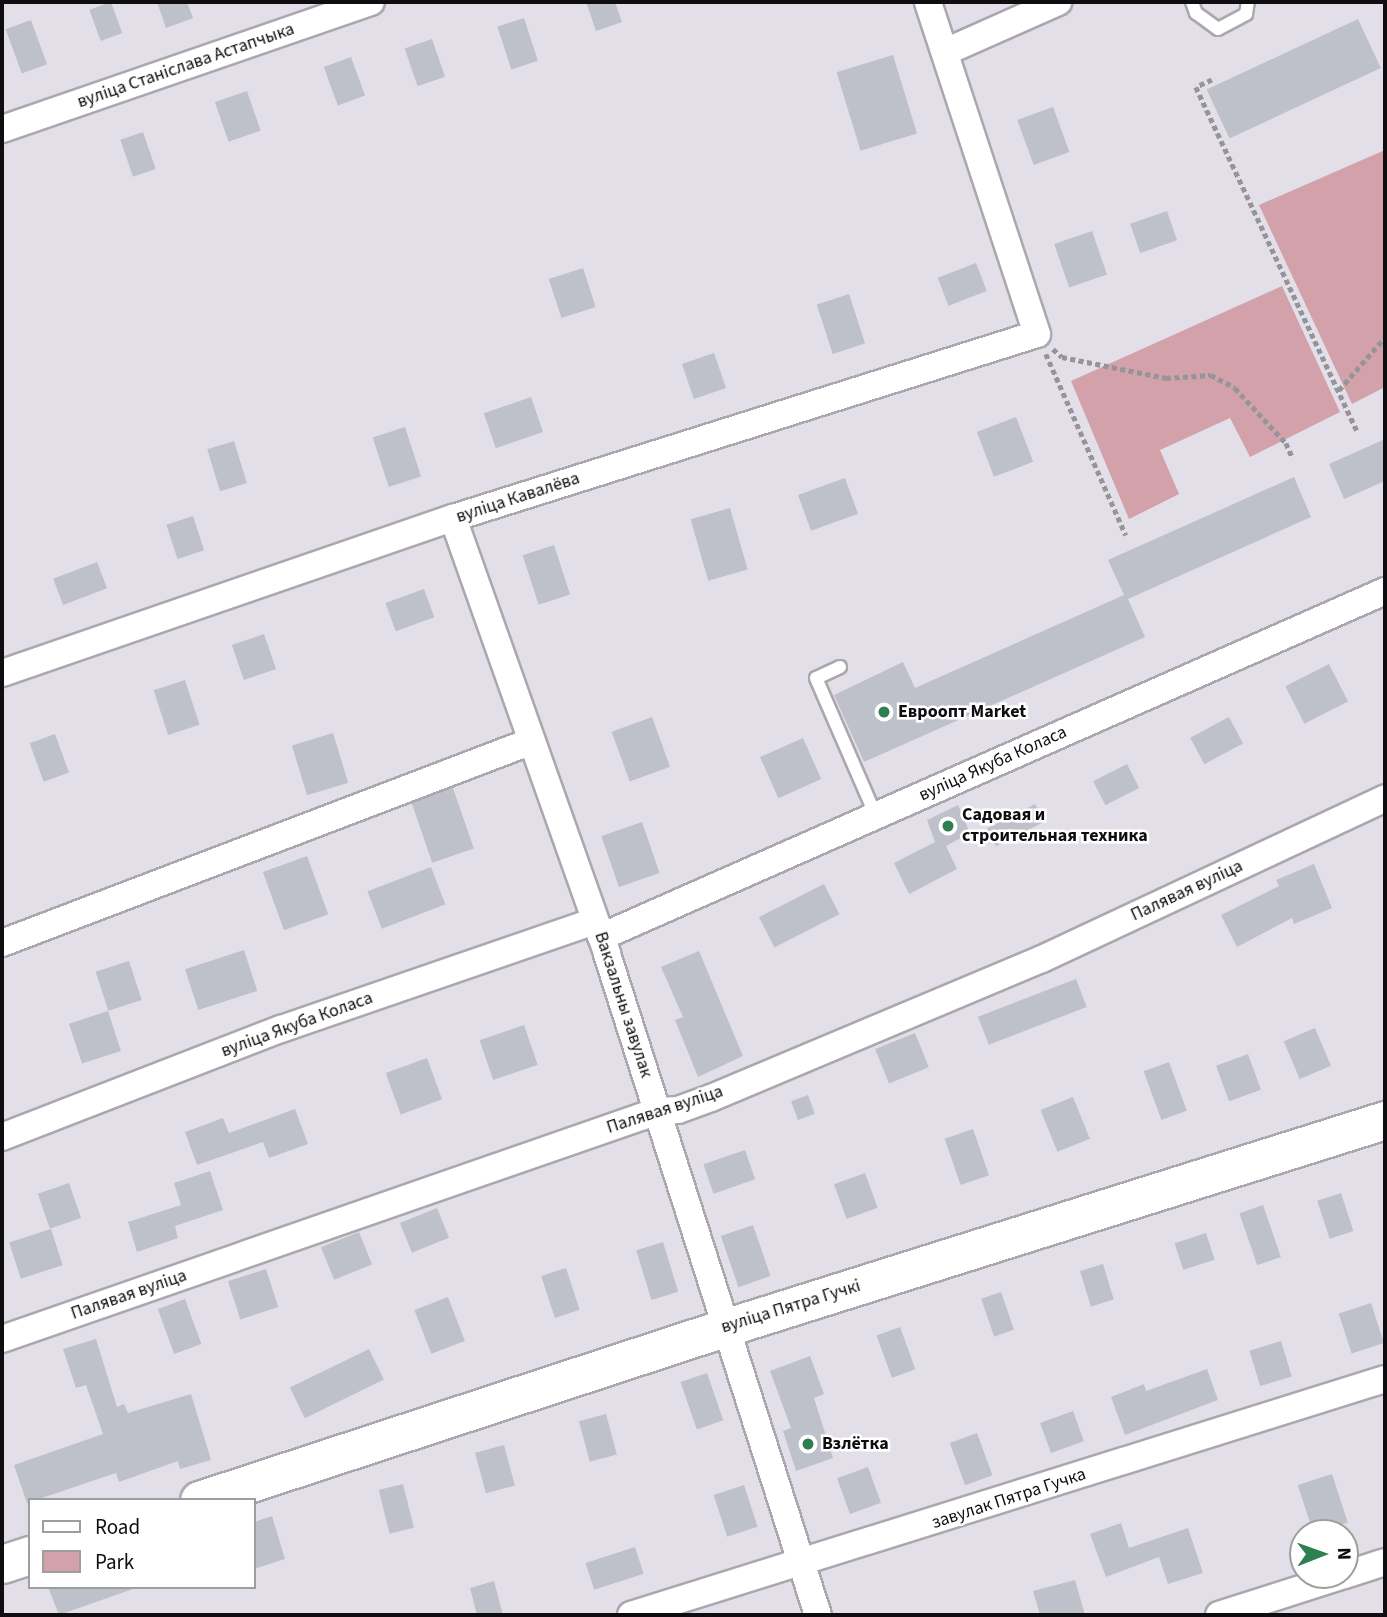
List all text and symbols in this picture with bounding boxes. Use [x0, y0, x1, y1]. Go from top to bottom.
street label: вуліца Станіслава Астапчыка [75, 19, 297, 113]
street label: вуліца Кавалёва [454, 468, 582, 528]
place label: Евроопт Market [898, 701, 1026, 723]
marker: Евроопт Market [876, 704, 892, 720]
street label: вуліца Якуба Коласа [916, 722, 1070, 806]
place label: Садовая и строительная техника [962, 805, 1148, 848]
marker: Садовая и строительная техника [940, 818, 956, 834]
street label: Палявая вуліца [1128, 856, 1246, 926]
street label: Вакзальны завулак [589, 929, 657, 1081]
street label: вуліца Якуба Коласа [218, 988, 376, 1062]
street label: Палявая вуліца [604, 1081, 726, 1139]
street label: Палявая вуліца [68, 1265, 190, 1325]
street label: вуліца Пятра Гучкі [719, 1276, 863, 1338]
place label: Взлётка [822, 1433, 889, 1455]
marker: Взлётка [800, 1436, 816, 1452]
street label: завулак Пятра Гучка [929, 1464, 1089, 1534]
legend [28, 1498, 256, 1589]
text: Road [95, 1512, 140, 1542]
north arrow [1289, 1519, 1359, 1589]
text: Park [95, 1547, 134, 1577]
text: N [1330, 1547, 1357, 1560]

